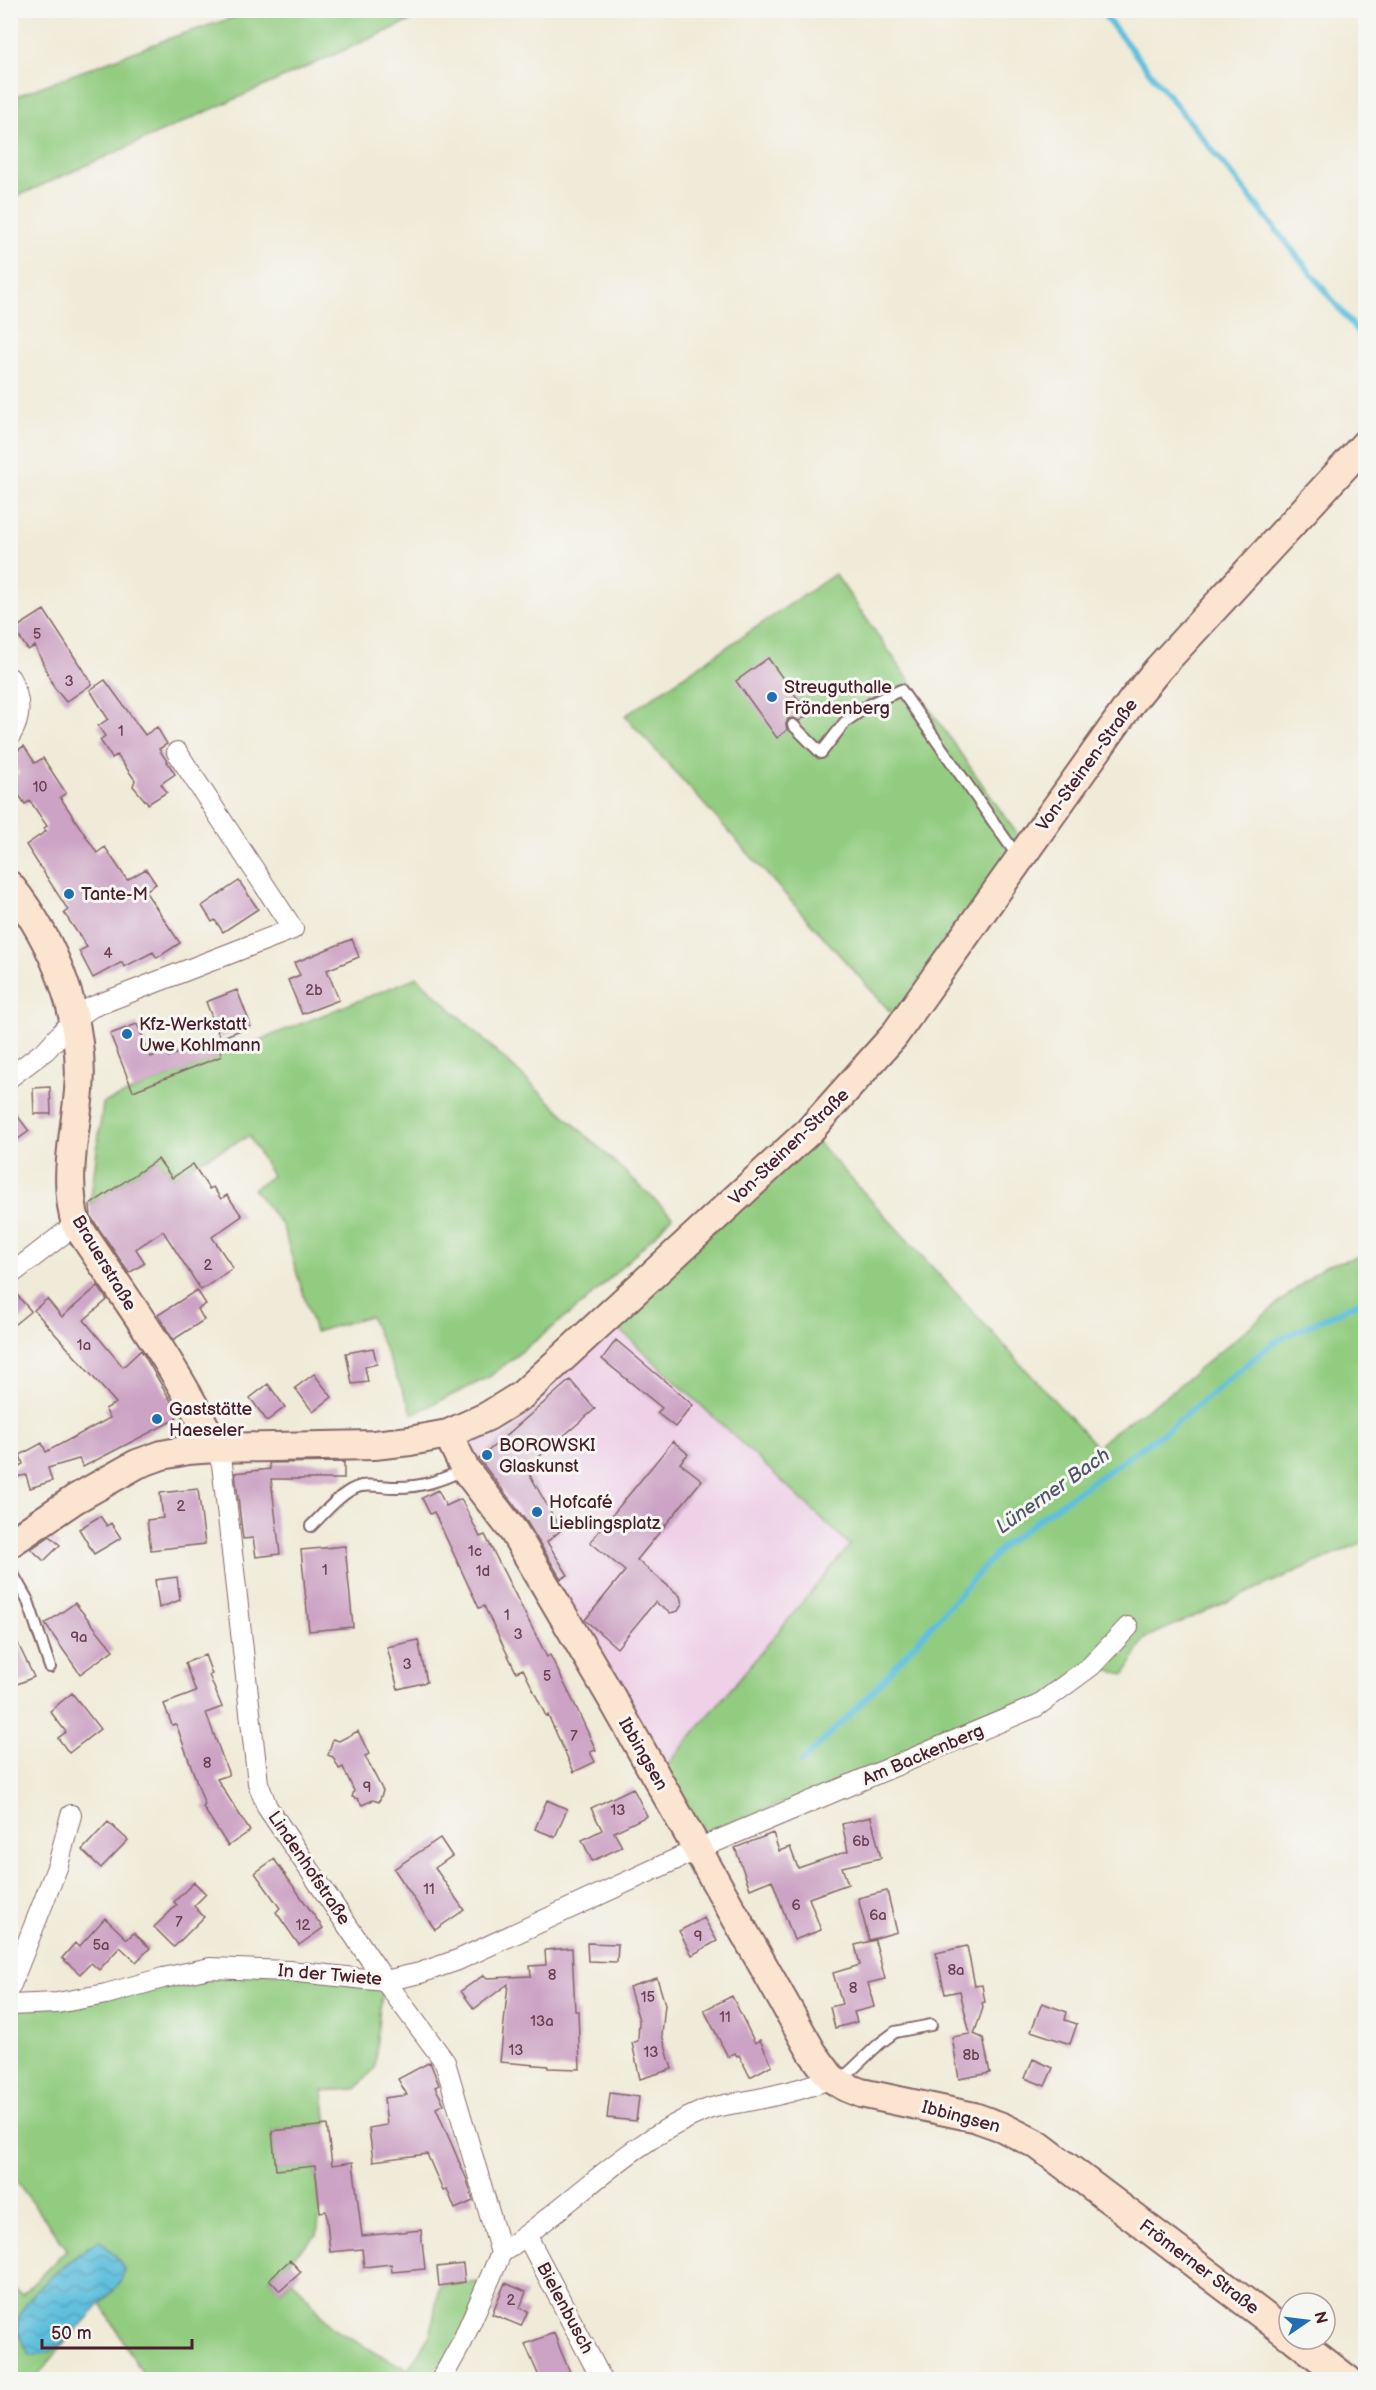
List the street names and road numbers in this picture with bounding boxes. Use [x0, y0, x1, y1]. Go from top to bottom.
street label: Von-Steinen-Straße [1032, 694, 1142, 835]
street label: Von-Steinen-Straße [725, 1084, 854, 1210]
street label: Brauerstraße [67, 1212, 141, 1315]
street label: Ibbingsen [614, 1714, 672, 1794]
street label: Am Backenberg [859, 1720, 987, 1790]
street label: Lindenhofstraße [263, 1807, 355, 1929]
street label: In der Twiete [277, 1960, 383, 1990]
street label: Ibbingsen [919, 2096, 1003, 2138]
street label: Frömerner Straße [1135, 2215, 1263, 2319]
street label: Bielenbusch [532, 2259, 598, 2357]

